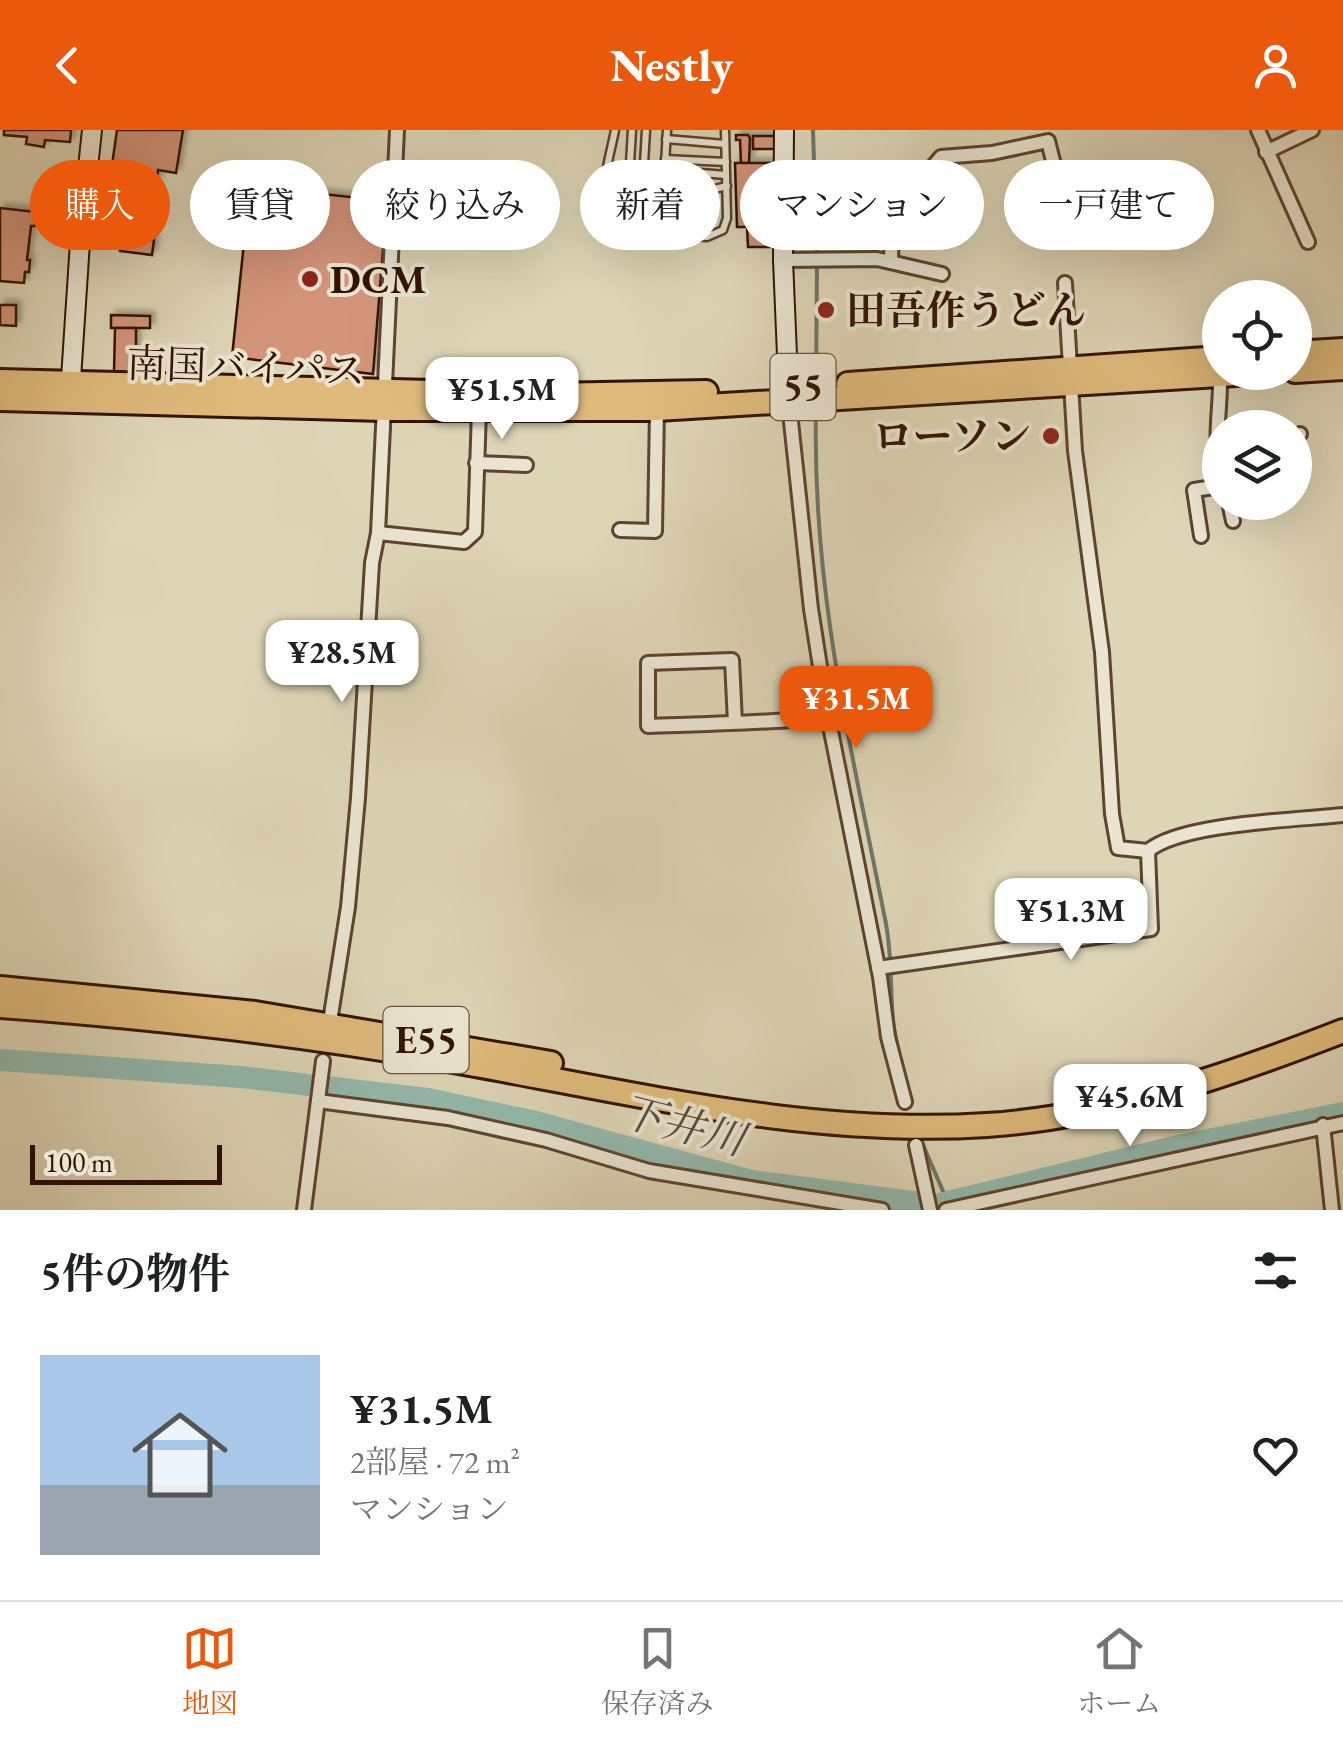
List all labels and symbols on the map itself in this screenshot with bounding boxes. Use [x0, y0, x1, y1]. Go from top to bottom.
place label: DCM [330, 253, 427, 305]
marker: DCM [299, 268, 321, 290]
place label: 田吾作うどん [846, 284, 1086, 336]
marker: 田吾作うどん [815, 299, 837, 321]
street label: 南国バイパス [126, 337, 366, 397]
road number: 55 [770, 354, 836, 420]
pin: ¥51.5M [421, 357, 583, 442]
place label: ローソン [873, 410, 1031, 462]
marker: ローソン [1040, 425, 1062, 447]
pin: ¥28.5M [261, 620, 423, 705]
pin: ¥31.5M [775, 666, 937, 751]
pin: ¥51.3M [990, 878, 1152, 963]
road number: E55 [384, 1007, 468, 1073]
pin: ¥45.6M [1049, 1064, 1211, 1149]
water label: 下井川 [615, 1084, 755, 1168]
scale bar [30, 1140, 222, 1184]

